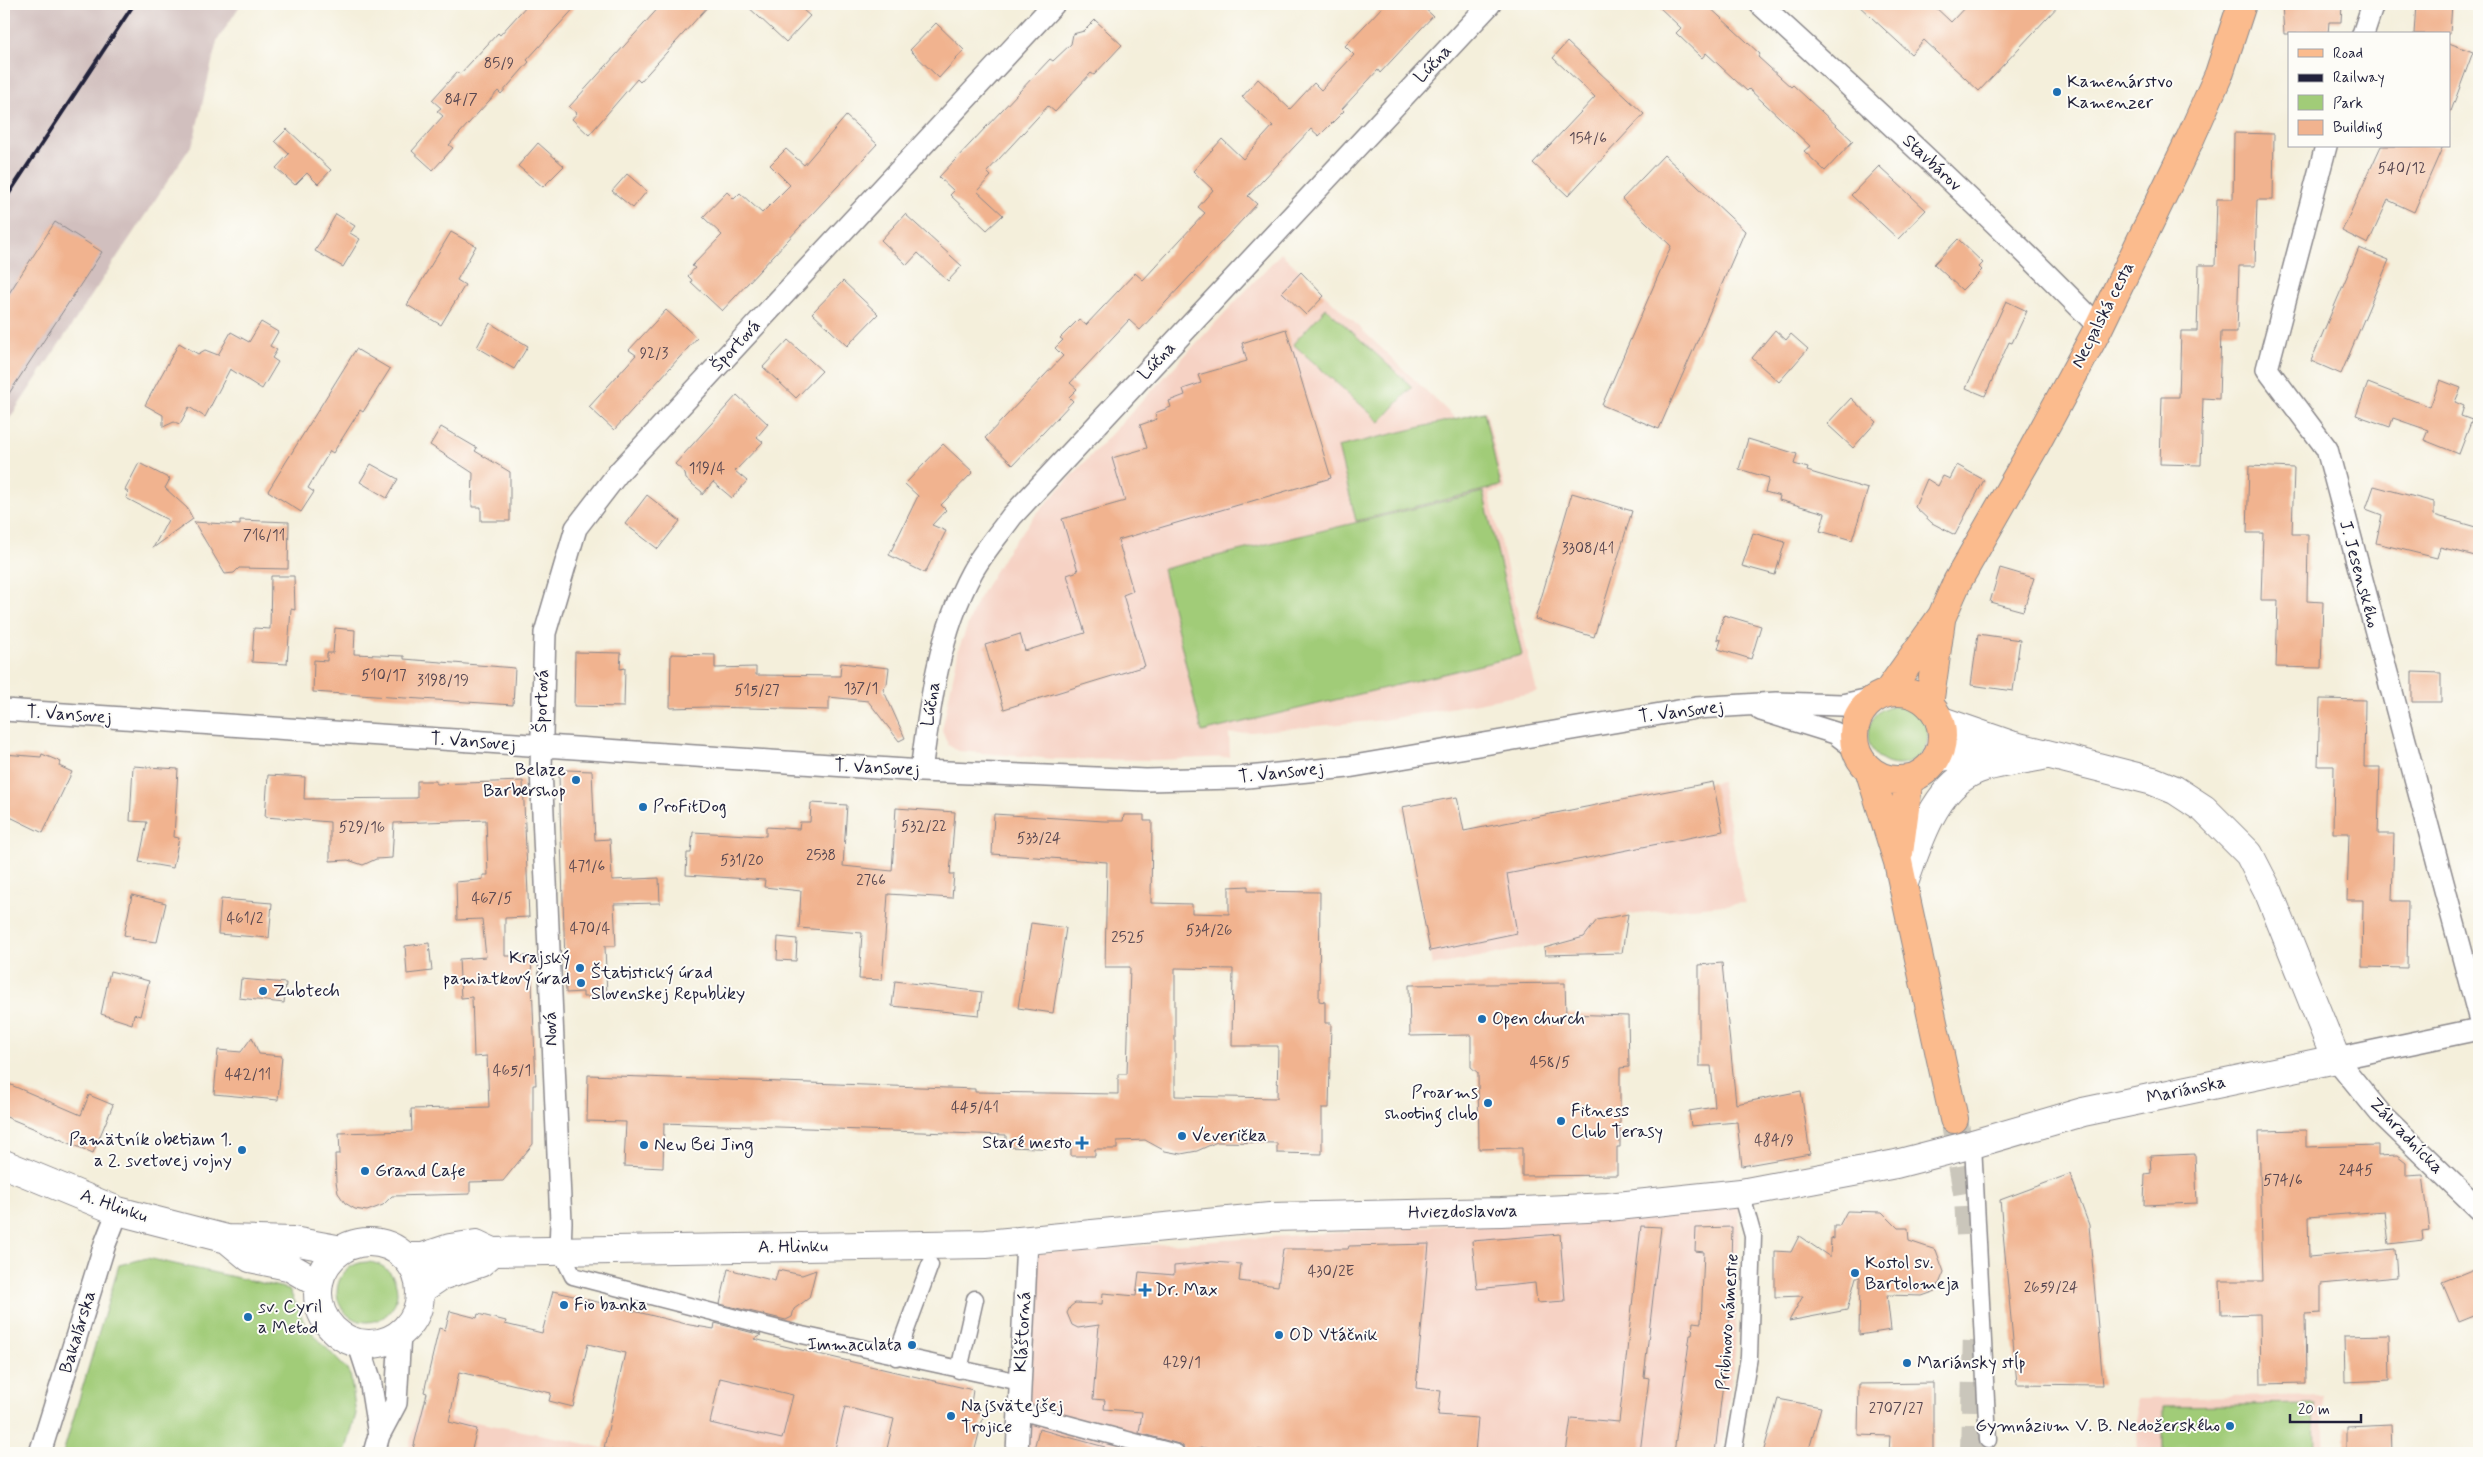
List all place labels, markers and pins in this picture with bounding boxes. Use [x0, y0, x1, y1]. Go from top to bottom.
place label: Kamenárstvo Kamenzer [2067, 70, 2173, 115]
marker: Kamenárstvo Kamenzer [2051, 86, 2063, 98]
place label: Belaze Barbershop [483, 758, 566, 803]
marker: Belaze Barbershop [570, 774, 582, 786]
place label: ProFitDog [653, 795, 727, 819]
marker: ProFitDog [637, 801, 649, 813]
place label: Krajský pamiatkový úrad [443, 946, 570, 991]
place label: Štatistický úrad Slovenskej Republiky [591, 961, 745, 1006]
marker: Krajský pamiatkový úrad [574, 962, 586, 974]
marker: Štatistický úrad Slovenskej Republiky [575, 977, 587, 989]
place label: Zubtech [273, 979, 340, 1003]
marker: Zubtech [257, 985, 269, 997]
place label: Open church [1492, 1007, 1585, 1031]
marker: Open church [1476, 1013, 1488, 1025]
place label: Proarms shooting club [1385, 1081, 1478, 1128]
marker: Proarms shooting club [1482, 1097, 1494, 1109]
place label: Fitness Club Terasy [1571, 1099, 1663, 1144]
marker: Fitness Club Terasy [1555, 1115, 1567, 1127]
place label: Veverička [1192, 1124, 1267, 1148]
place label: Pamätník obetiam 1. a 2. svetovej vojny [69, 1128, 232, 1173]
marker: Veverička [1176, 1130, 1188, 1142]
place label: Staré mesto [982, 1131, 1072, 1155]
place label: New Bei Jing [654, 1133, 754, 1158]
marker: Staré mesto [1076, 1137, 1088, 1149]
marker: New Bei Jing [638, 1139, 650, 1151]
marker: Pamätník obetiam 1. a 2. svetovej vojny [236, 1144, 248, 1156]
place label: Grand Cafe [375, 1159, 466, 1183]
marker: Grand Cafe [359, 1165, 371, 1177]
place label: Kostol sv. Bartolomeja [1865, 1251, 1959, 1296]
marker: Kostol sv. Bartolomeja [1849, 1267, 1861, 1279]
place label: Dr. Max [1155, 1278, 1218, 1302]
marker: Dr. Max [1139, 1284, 1151, 1296]
place label: Fio banka [574, 1293, 648, 1317]
place label: sv. Cyril a Metod [258, 1295, 322, 1340]
marker: Fio banka [558, 1299, 570, 1311]
marker: sv. Cyril a Metod [242, 1311, 254, 1323]
place label: OD Vtáčnik [1289, 1323, 1378, 1347]
marker: OD Vtáčnik [1273, 1329, 1285, 1341]
place label: Immaculata [807, 1333, 902, 1357]
marker: Immaculata [906, 1339, 918, 1351]
place label: Mariánsky stĺp [1917, 1351, 2026, 1375]
marker: Mariánsky stĺp [1901, 1357, 1913, 1369]
place label: Najsvätejšej Trojice [961, 1394, 1063, 1439]
marker: Najsvätejšej Trojice [945, 1410, 957, 1422]
place label: Gymnázium V. B. Nedožerského [1975, 1414, 2220, 1438]
marker: Gymnázium V. B. Nedožerského [2224, 1420, 2236, 1432]

